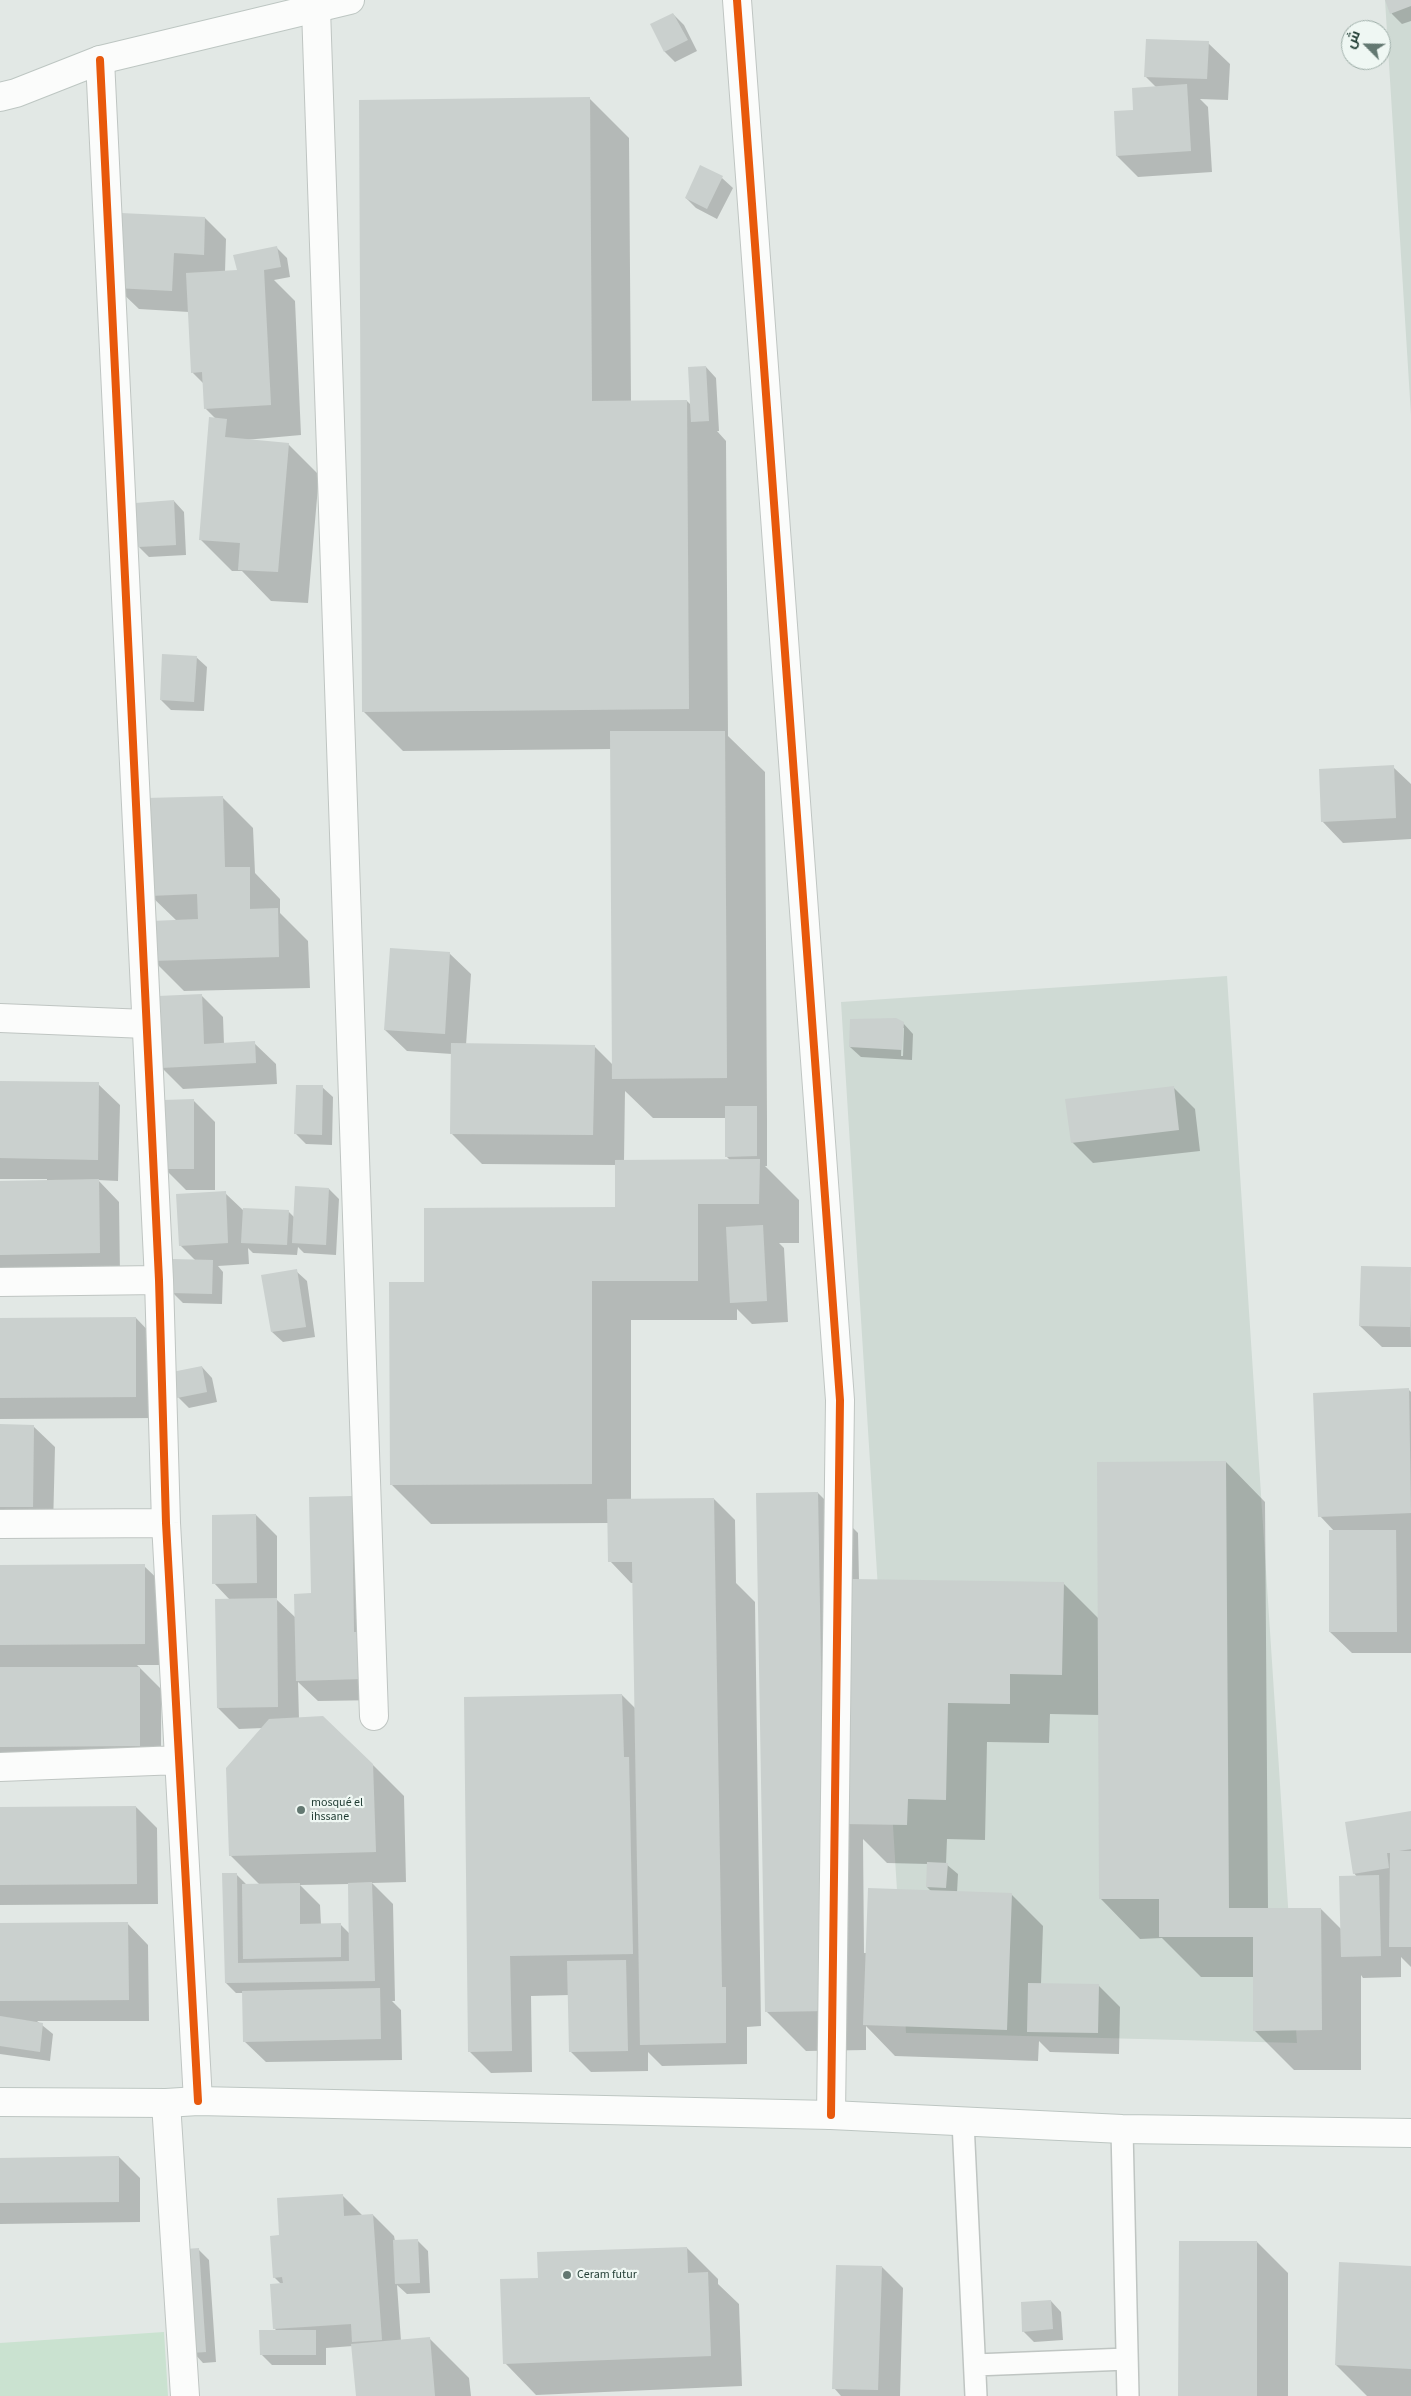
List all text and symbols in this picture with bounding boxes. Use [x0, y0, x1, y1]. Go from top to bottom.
north arrow [1341, 20, 1391, 70]
text: ش [1340, 27, 1366, 52]
place label: mosqué el ihssane [311, 1796, 363, 1824]
marker: mosqué el ihssane [295, 1804, 307, 1816]
place label: Ceram futur [577, 2268, 637, 2282]
marker: Ceram futur [561, 2269, 573, 2281]

